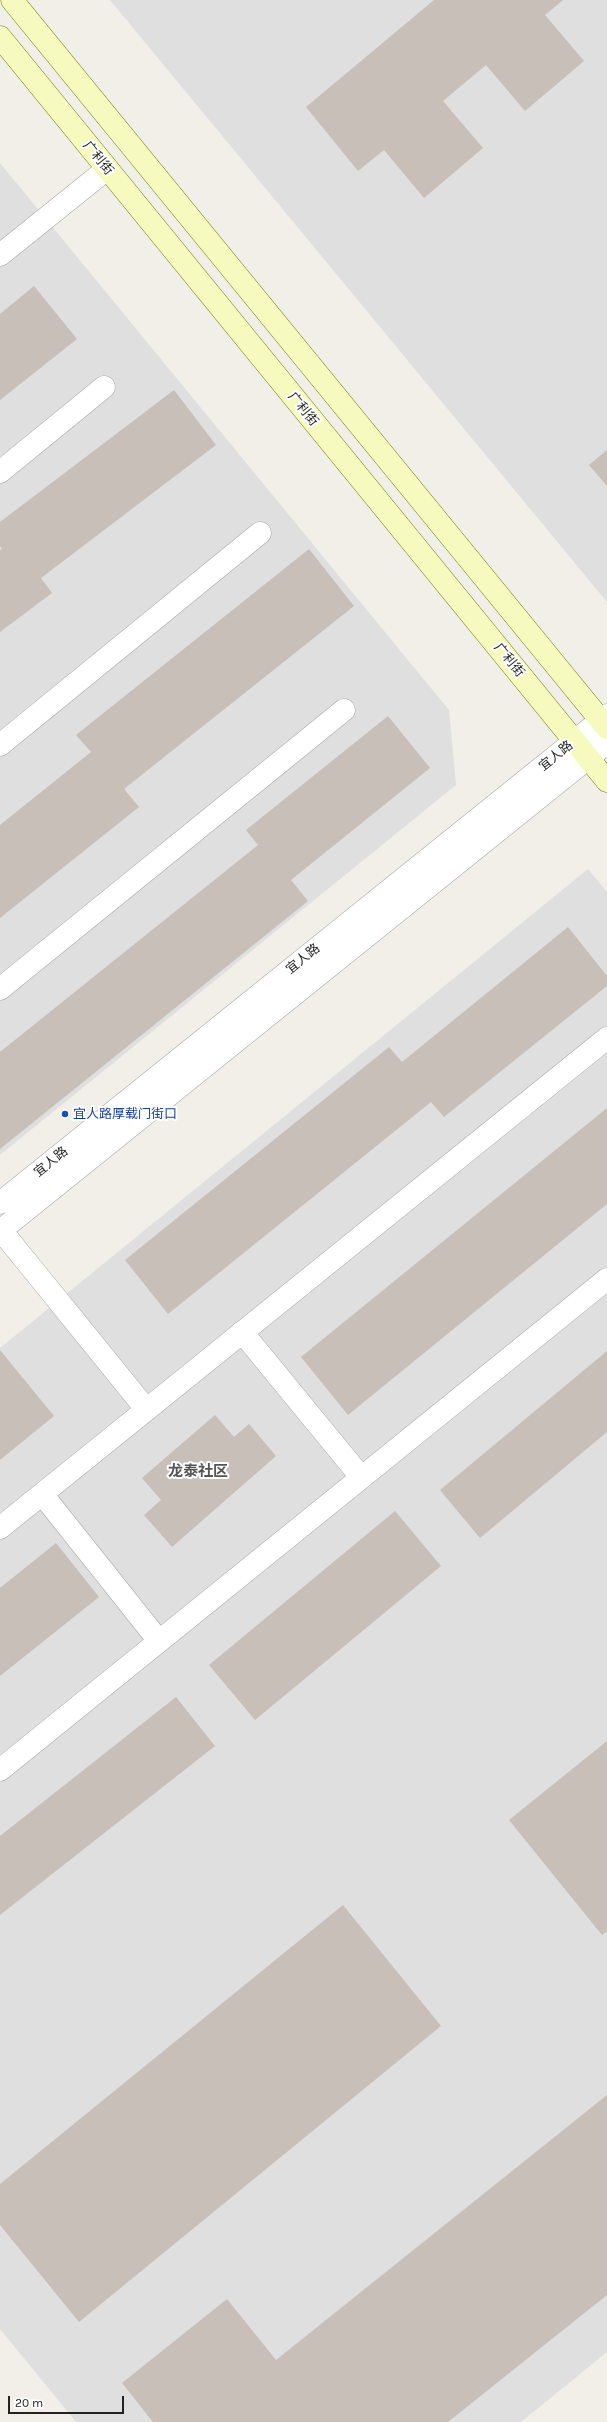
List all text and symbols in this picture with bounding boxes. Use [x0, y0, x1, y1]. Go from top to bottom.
street label: 广利街 [80, 138, 116, 178]
street label: 广利街 [285, 389, 321, 429]
street label: 广利街 [491, 640, 527, 680]
street label: 宜人路 [536, 738, 576, 774]
street label: 宜人路 [283, 941, 323, 977]
place label: 宜人路厚载门街口 [73, 1106, 177, 1122]
marker: 宜人路厚载门街口 [60, 1109, 70, 1119]
street label: 宜人路 [31, 1144, 71, 1180]
district label: 龙泰社区 [168, 1463, 228, 1481]
scale bar [10, 2388, 126, 2414]
text: 20 m [15, 2396, 43, 2410]

